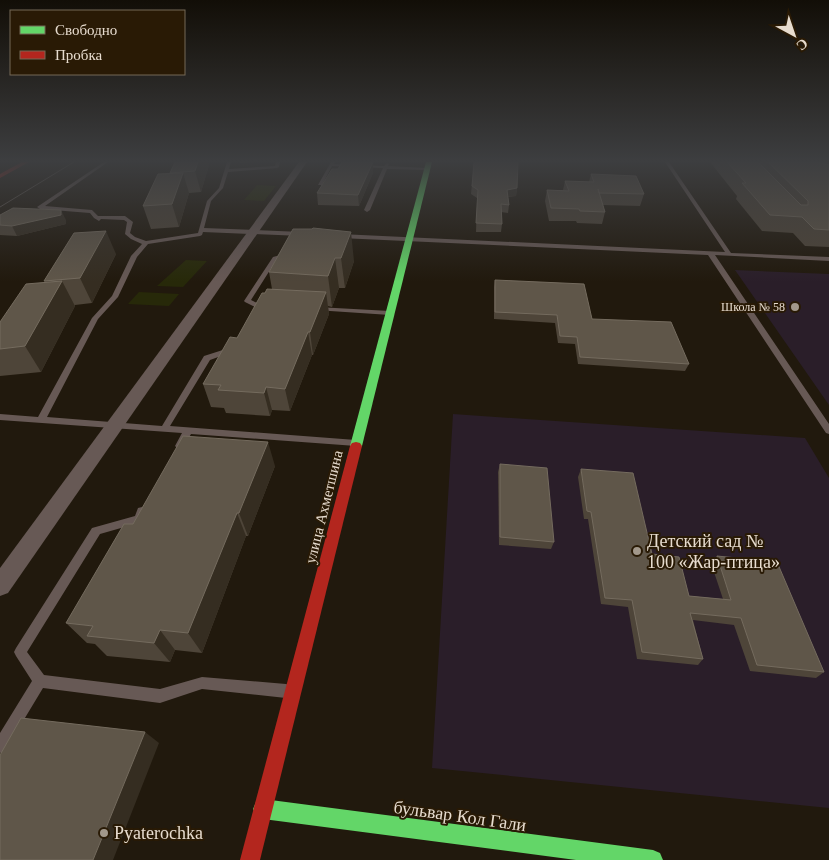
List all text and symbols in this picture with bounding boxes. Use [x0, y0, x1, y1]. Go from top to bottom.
legend [10, 10, 185, 75]
north arrow [769, 10, 819, 60]
text: Свободно [55, 22, 117, 38]
text: С [793, 36, 811, 54]
text: Пробка [55, 47, 103, 63]
place label: Школа № 58 [721, 300, 785, 314]
marker: Школа № 58 [789, 301, 801, 313]
street label: улица Ахметшина [302, 448, 346, 565]
place label: Детский сад № 100 «Жар-птица» [647, 531, 780, 572]
marker: Детский сад № 100 «Жар-птица» [631, 545, 643, 557]
street label: бульвар Кол Гали [392, 797, 528, 835]
place label: Pyaterochka [114, 823, 203, 843]
marker: Pyaterochka [98, 827, 110, 839]

